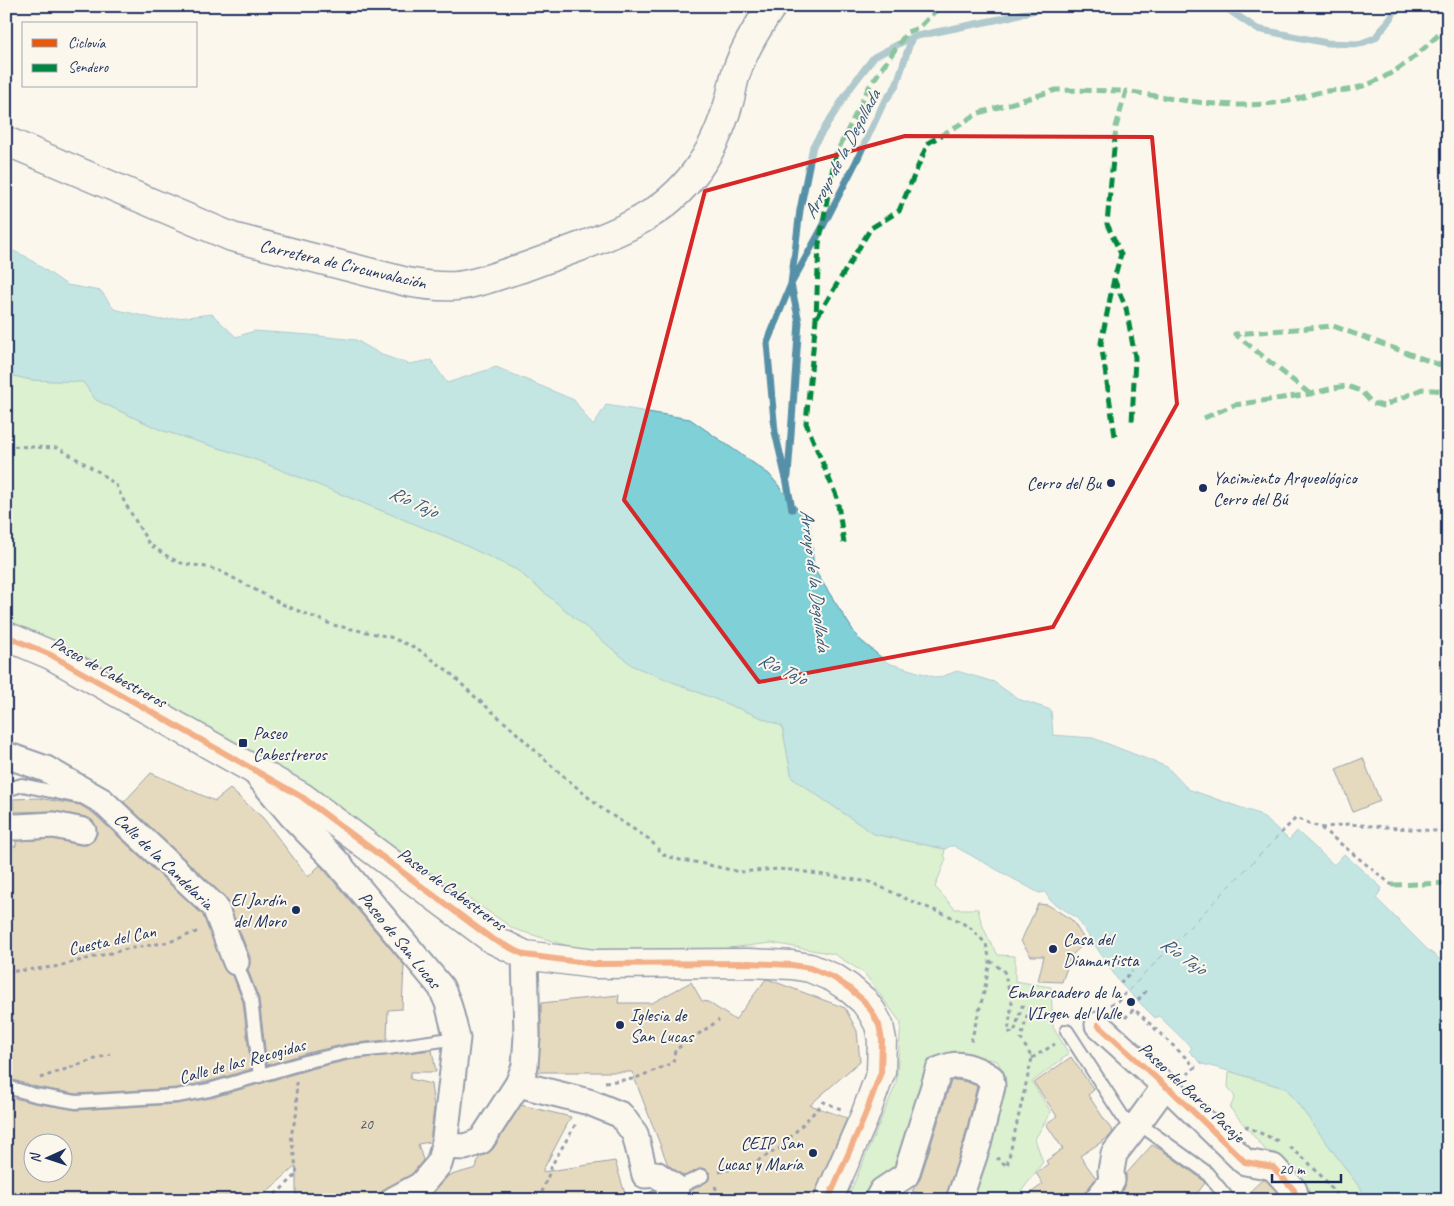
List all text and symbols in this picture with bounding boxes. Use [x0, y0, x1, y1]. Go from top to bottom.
legend [22, 22, 198, 88]
text: Ciclovía [68, 34, 107, 53]
text: Sendero [68, 58, 109, 77]
water label: Arroyo de la Degollada [798, 84, 887, 223]
street label: Carretera de Circunvalación [258, 234, 429, 294]
place label: Yacimiento Arqueológico Cerro del Bú [1213, 467, 1358, 510]
place label: Cerro del Bu [1027, 472, 1102, 494]
marker: Cerro del Bu [1105, 477, 1117, 489]
water label: Río Tajo [386, 481, 444, 524]
marker: Yacimiento Arqueológico Cerro del Bú [1197, 482, 1209, 494]
water label: Arroyo de la Degollada [794, 508, 836, 655]
street label: Paseo de Cabestreros [48, 631, 172, 714]
water label: Río Tajo [755, 647, 813, 691]
place label: Paseo Cabestreros [253, 722, 328, 765]
marker: Paseo Cabestreros [237, 737, 249, 749]
street label: Calle de la Candelaria [110, 808, 220, 915]
street label: Paseo de Cabestreros [394, 842, 512, 937]
street label: Paseo de San Lucas [354, 887, 447, 994]
place label: El Jardín del Moro [231, 889, 288, 932]
marker: El Jardín del Moro [290, 904, 302, 916]
street label: Cuesta del Can [66, 920, 159, 960]
place label: Casa del Diamantista [1063, 928, 1140, 971]
water label: Río Tajo [1156, 932, 1213, 981]
marker: Casa del Diamantista [1047, 943, 1059, 955]
place label: Embarcadero de la VIrgen del Valle [1008, 981, 1123, 1024]
marker: Embarcadero de la VIrgen del Valle [1125, 996, 1137, 1008]
place label: Iglesia de San Lucas [630, 1004, 695, 1047]
marker: Iglesia de San Lucas [614, 1019, 626, 1031]
street label: Calle de las Recogidas [176, 1033, 309, 1088]
street label: Paseo del Barco Pasaje [1134, 1037, 1250, 1148]
house number: 20 [359, 1115, 374, 1134]
place label: CEIP San Lucas y María [717, 1132, 804, 1175]
north arrow [22, 1134, 72, 1184]
marker: CEIP San Lucas y María [807, 1147, 819, 1159]
scale bar [1272, 1151, 1340, 1183]
text: N [27, 1152, 44, 1163]
text: 20 m [1279, 1160, 1306, 1179]

